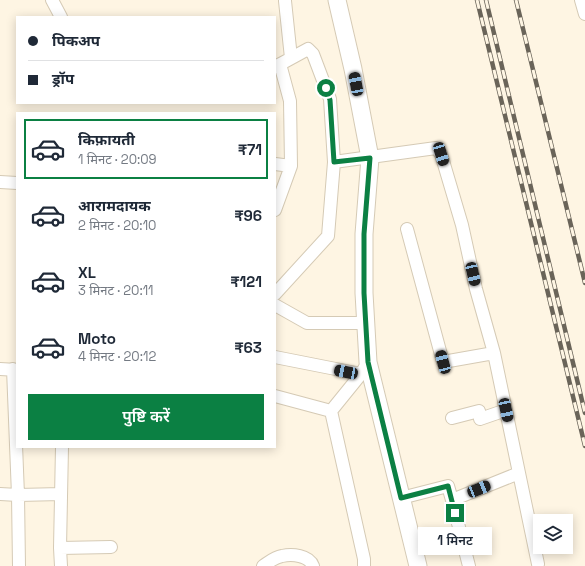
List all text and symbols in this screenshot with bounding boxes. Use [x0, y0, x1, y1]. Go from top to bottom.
text: पिकअप [52, 31, 100, 50]
text: ड्रॉप [52, 69, 74, 88]
car [348, 71, 364, 97]
route start [317, 79, 335, 97]
text: किफ़ायती [78, 130, 135, 149]
icon: car [30, 131, 66, 167]
text: ₹71 [238, 140, 262, 159]
car [432, 141, 450, 167]
text: 1 मिनट · 20:09 [78, 151, 157, 168]
text: आरामदायक [78, 196, 151, 215]
icon: car [30, 197, 66, 233]
text: ₹96 [234, 206, 262, 225]
text: 2 मिनट · 20:10 [78, 217, 156, 234]
car [464, 261, 482, 287]
icon: car [30, 263, 66, 299]
text: XL [78, 263, 96, 282]
text: ₹121 [230, 272, 262, 291]
text: 3 मिनट · 20:11 [78, 282, 154, 299]
icon: car [30, 329, 66, 365]
text: Moto [78, 329, 116, 348]
text: ₹63 [234, 338, 262, 357]
text: 4 मिनट · 20:12 [78, 348, 156, 365]
car [434, 349, 452, 375]
car [333, 364, 359, 380]
button: पुष्टि करें [28, 394, 264, 440]
car [498, 397, 514, 423]
car [466, 479, 492, 499]
route end [446, 504, 464, 522]
map controls [533, 514, 573, 554]
button: layers [533, 514, 573, 554]
callout: 1 मिनट [418, 527, 492, 555]
text: 1 मिनट [437, 532, 473, 549]

